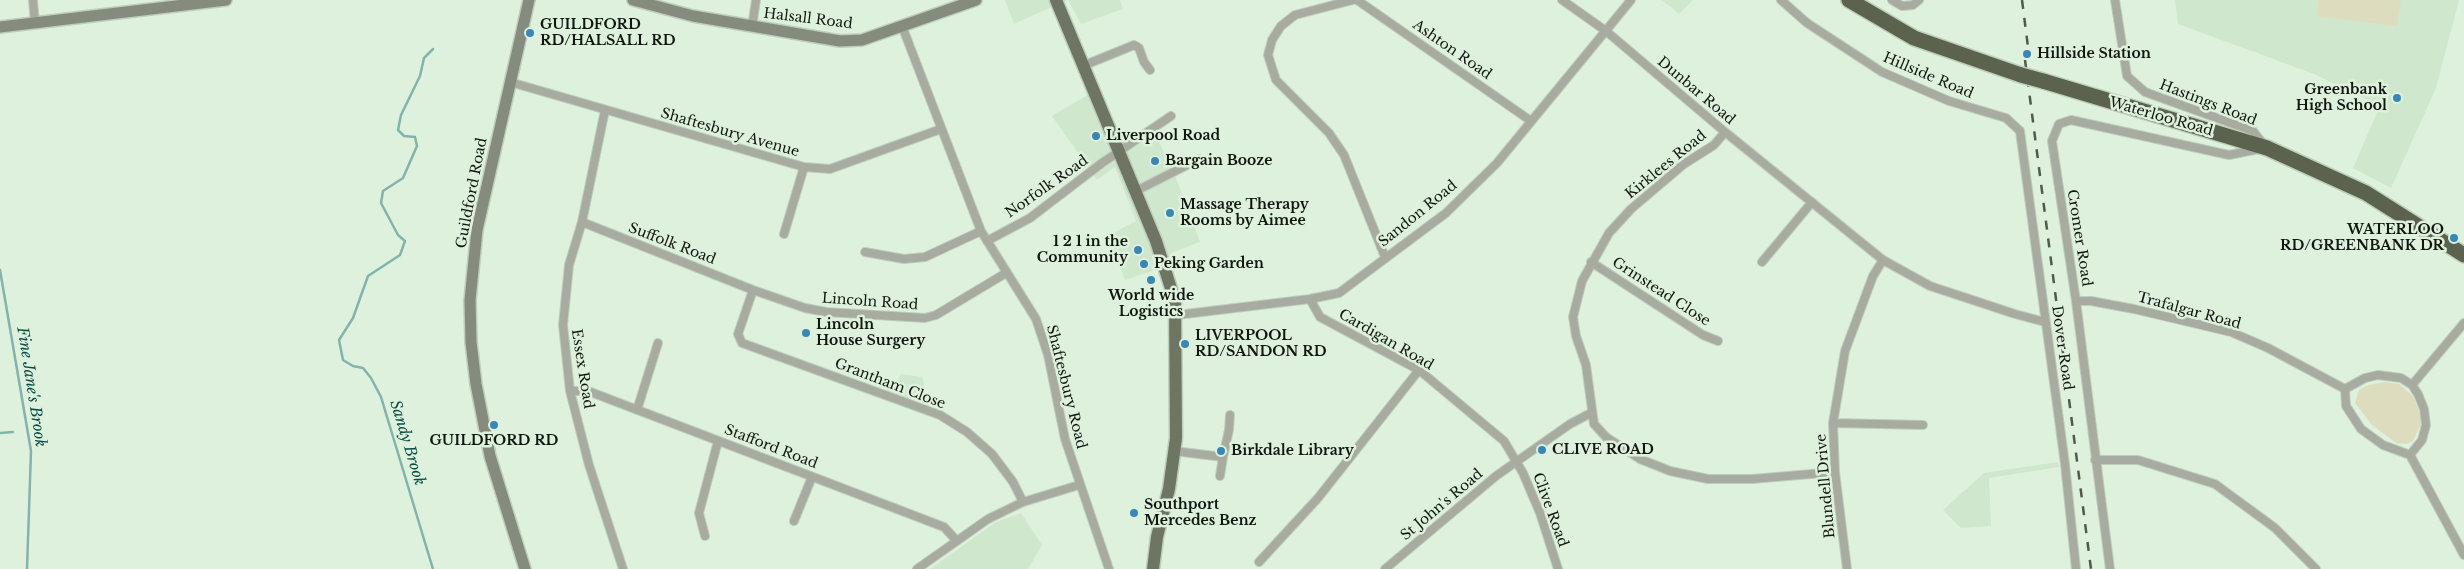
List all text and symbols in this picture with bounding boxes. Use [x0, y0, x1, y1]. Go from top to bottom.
street label: Halsall Road [762, 5, 854, 33]
place label: GUILDFORD RD/HALSALL RD [540, 17, 676, 49]
street label: Ashton Road [1409, 17, 1495, 83]
marker: GUILDFORD RD/HALSALL RD [524, 27, 536, 39]
place label: Hillside Station [2037, 46, 2151, 62]
marker: Hillside Station [2021, 48, 2033, 60]
street label: Hillside Road [1880, 49, 1976, 103]
street label: Dunbar Road [1654, 54, 1738, 128]
street label: Hastings Road [2157, 77, 2259, 129]
place label: Greenbank High School [2296, 82, 2387, 114]
marker: Greenbank High School [2391, 92, 2403, 104]
street label: Waterloo Road [2107, 94, 2215, 140]
street label: Shaftesbury Avenue [659, 105, 801, 161]
street label: Kirklees Road [1622, 127, 1710, 203]
place label: Liverpool Road [1106, 128, 1220, 144]
marker: Liverpool Road [1090, 130, 1102, 142]
street label: Guildford Road [453, 136, 491, 250]
street label: Norfolk Road [1002, 152, 1092, 222]
place label: Bargain Booze [1165, 153, 1272, 169]
marker: Bargain Booze [1149, 155, 1161, 167]
street label: Sandon Road [1375, 177, 1461, 251]
street label: Cromer Road [2063, 188, 2095, 288]
place label: Massage Therapy Rooms by Aimee [1180, 197, 1309, 230]
marker: Massage Therapy Rooms by Aimee [1164, 207, 1176, 219]
street label: Suffolk Road [626, 220, 718, 268]
place label: WATERLOO RD/GREENBANK DR [2280, 222, 2444, 254]
marker: WATERLOO RD/GREENBANK DR [2448, 232, 2460, 244]
place label: 1 2 1 in the Community [1037, 234, 1128, 266]
marker: 1 2 1 in the Community [1132, 244, 1144, 256]
street label: Grinstead Close [1609, 254, 1713, 330]
place label: Peking Garden [1154, 256, 1264, 272]
marker: Peking Garden [1138, 258, 1150, 270]
marker: World wide Logistics [1145, 274, 1157, 286]
place label: World wide Logistics [1108, 288, 1194, 321]
street label: Trafalgar Road [2135, 289, 2243, 333]
street label: Lincoln Road [821, 290, 919, 314]
street label: Dover Road [2048, 305, 2076, 391]
street label: Cardigan Road [1336, 306, 1436, 374]
place label: Lincoln House Surgery [816, 317, 925, 350]
street label: Shaftesbury Road [1042, 323, 1090, 451]
water label: Fine Jane's Brook [13, 326, 49, 448]
marker: Lincoln House Surgery [800, 327, 812, 339]
street label: Essex Road [567, 328, 597, 410]
place label: LIVERPOOL RD/SANDON RD [1195, 328, 1327, 361]
marker: LIVERPOOL RD/SANDON RD [1179, 338, 1191, 350]
street label: Grantham Close [832, 355, 948, 413]
water label: Sandy Brook [385, 398, 429, 488]
marker: GUILDFORD RD [488, 419, 500, 431]
street label: Stafford Road [722, 422, 820, 472]
place label: GUILDFORD RD [430, 433, 558, 449]
street label: Blundell Drive [1813, 433, 1839, 539]
place label: CLIVE ROAD [1552, 442, 1654, 458]
place label: Birkdale Library [1231, 443, 1354, 459]
marker: CLIVE ROAD [1536, 444, 1548, 456]
marker: Birkdale Library [1215, 445, 1227, 457]
street label: St John's Road [1398, 466, 1486, 544]
street label: Clive Road [1529, 470, 1571, 550]
place label: Southport Mercedes Benz [1144, 497, 1257, 530]
marker: Southport Mercedes Benz [1128, 507, 1140, 519]

